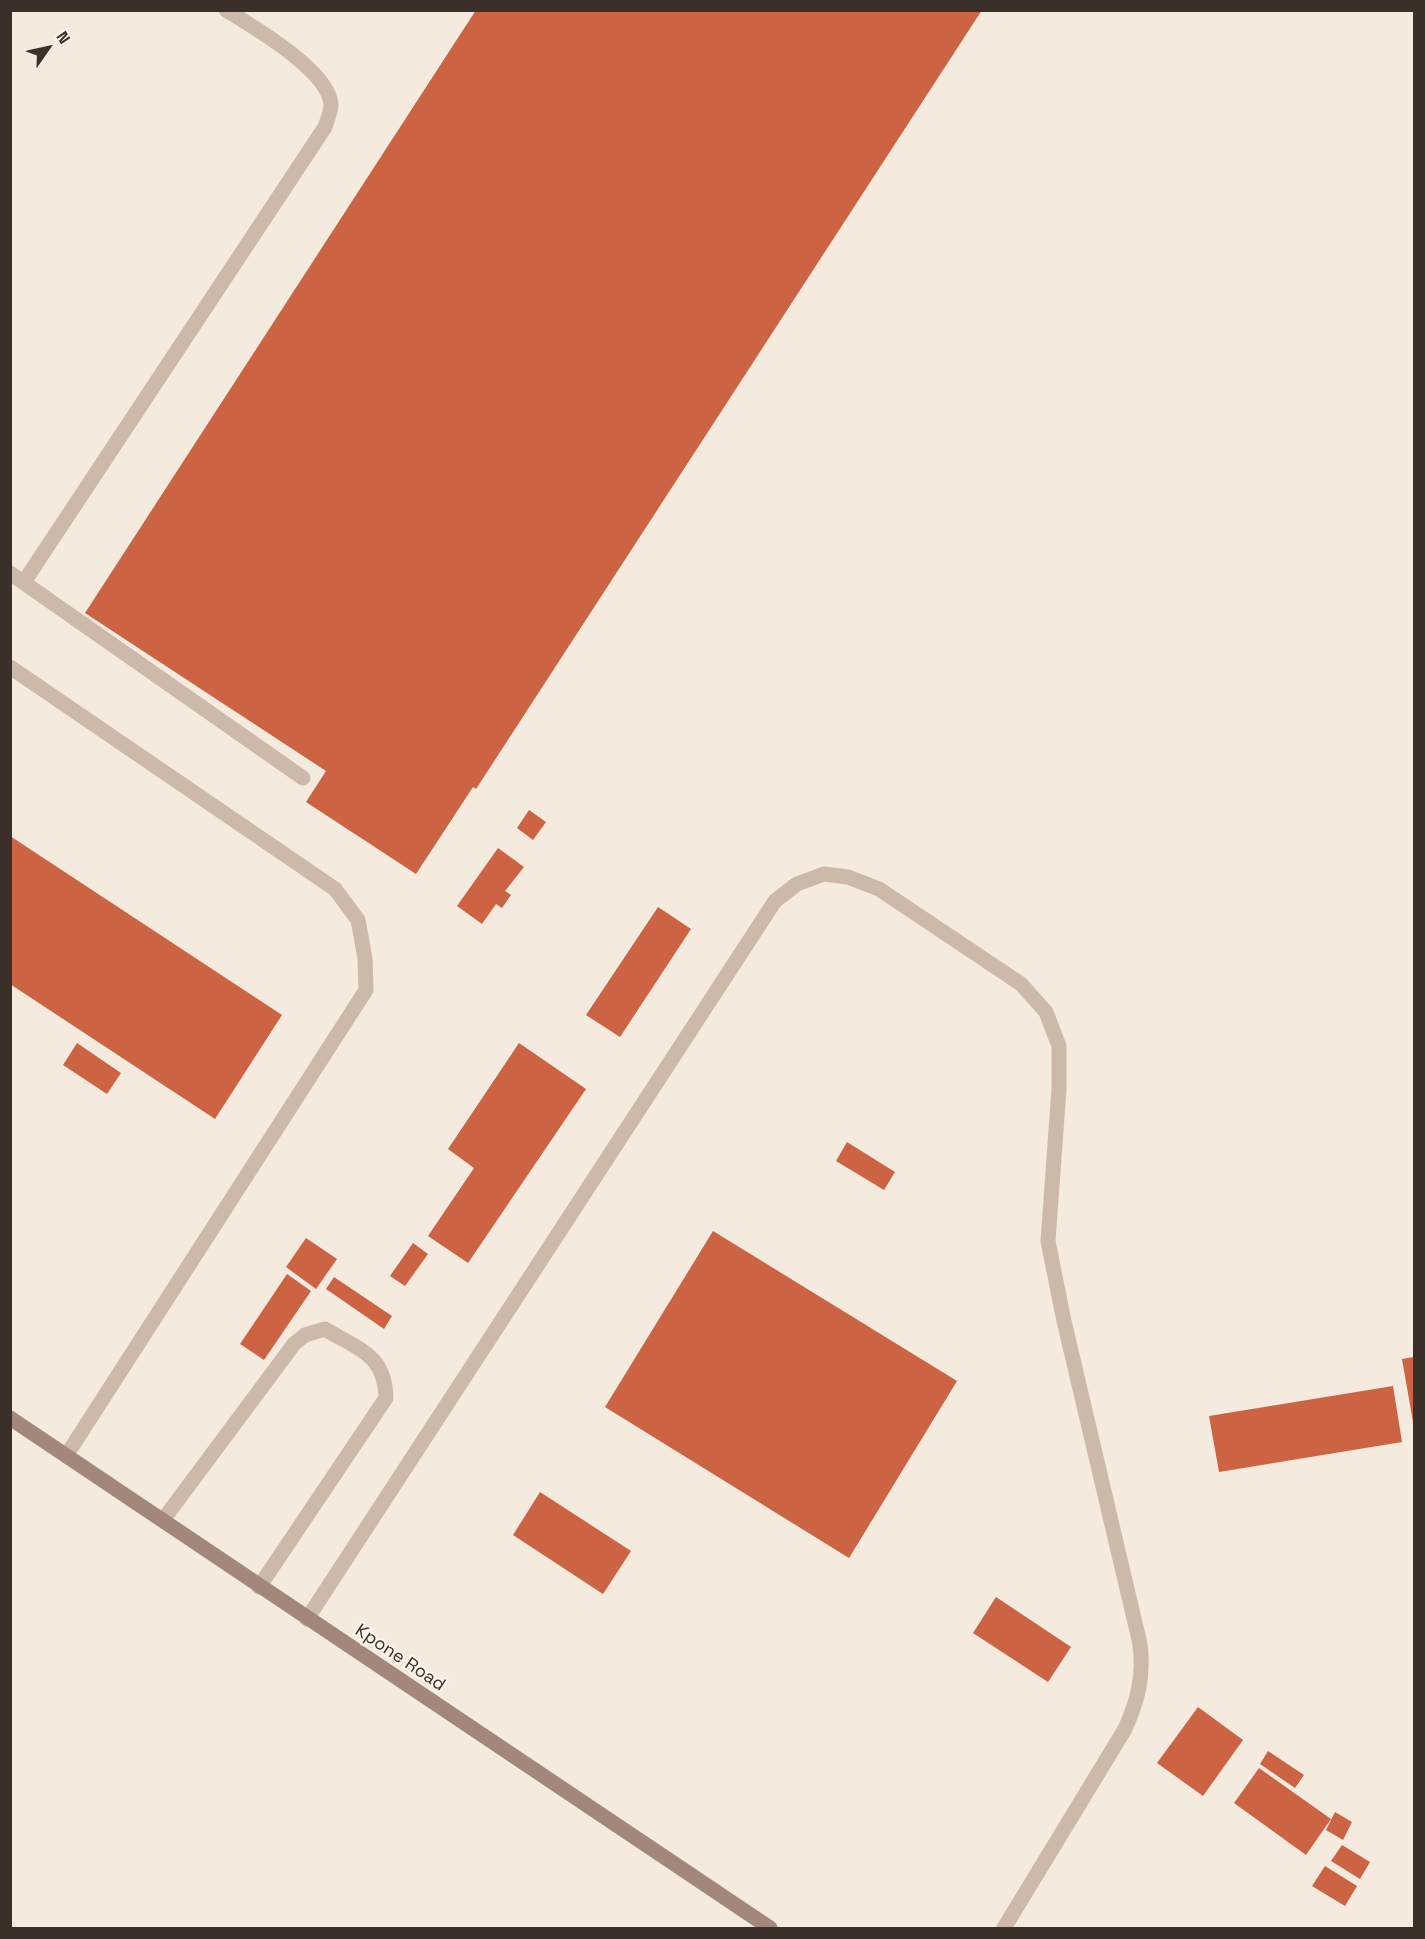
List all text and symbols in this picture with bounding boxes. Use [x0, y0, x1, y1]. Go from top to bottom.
north arrow [18, 18, 78, 78]
text: N [52, 27, 75, 48]
street label: Kpone Road [351, 1620, 449, 1696]

